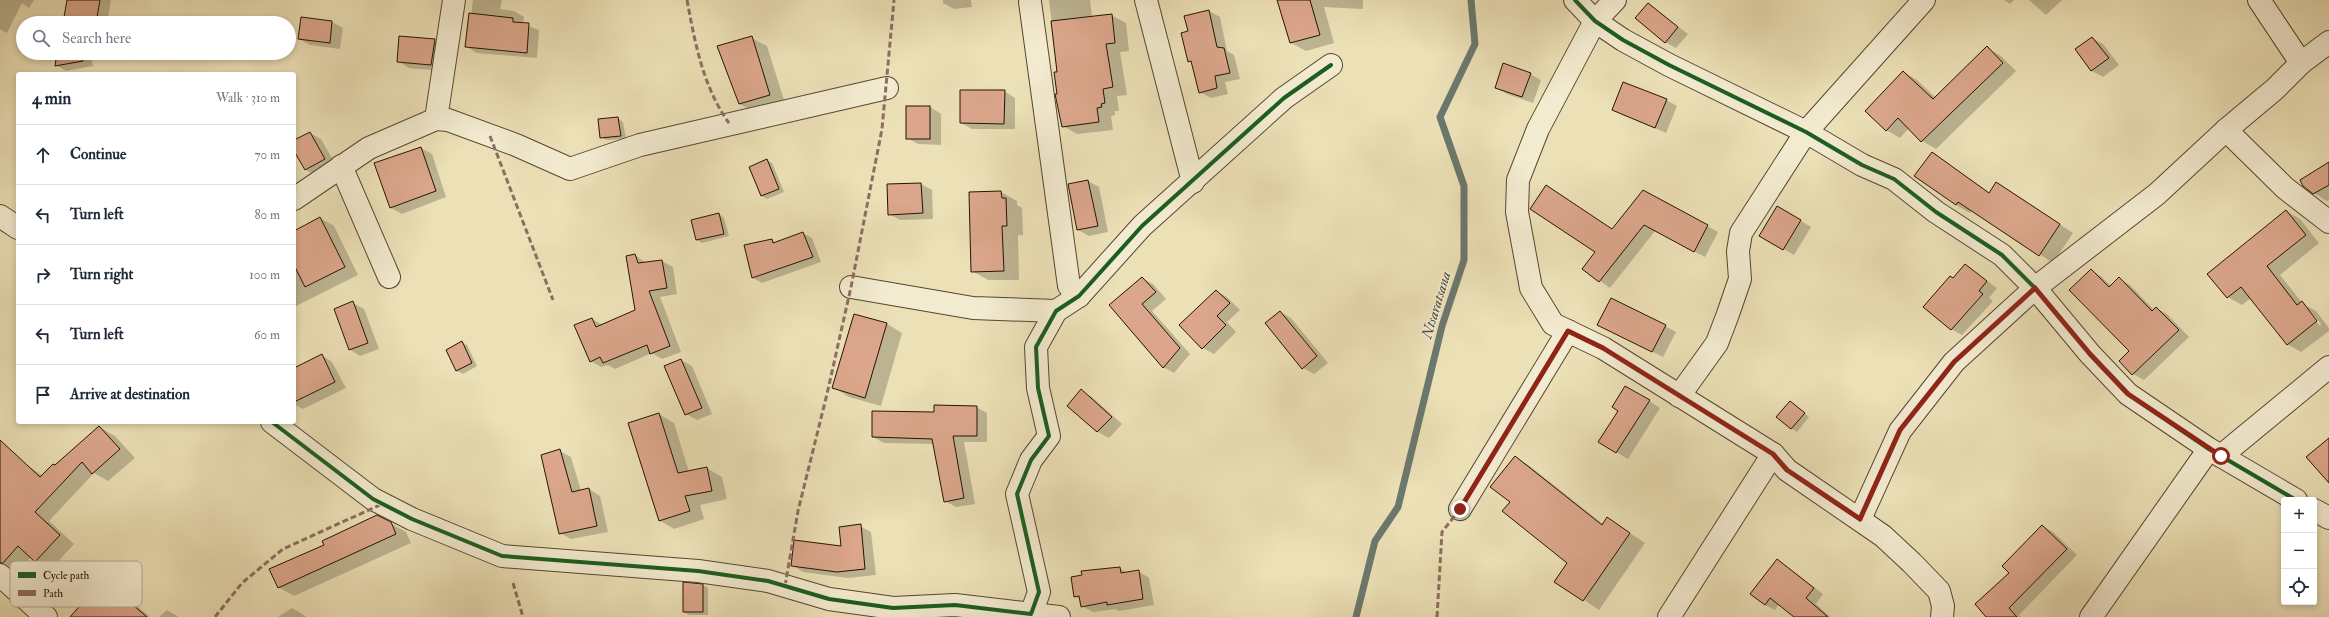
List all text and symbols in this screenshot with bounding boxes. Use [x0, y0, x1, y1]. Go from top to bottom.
search box [16, 16, 296, 60]
icon: search [30, 27, 52, 49]
text: Search here [62, 29, 131, 48]
text: 4 min [32, 88, 71, 109]
text: Walk · 310 m [216, 90, 280, 106]
icon: ahead [32, 144, 54, 166]
text: Continue [70, 145, 126, 164]
text: 70 m [255, 147, 280, 163]
icon: left [32, 204, 54, 226]
text: Turn left [70, 205, 124, 224]
text: 80 m [254, 207, 280, 223]
icon: right [32, 264, 54, 286]
text: Turn right [70, 265, 133, 284]
text: 100 m [249, 267, 280, 283]
water label: Ntsaratsana [1417, 269, 1456, 342]
icon: left [32, 324, 54, 346]
text: Turn left [70, 325, 124, 344]
text: 60 m [254, 327, 280, 343]
icon: arrive [32, 384, 54, 406]
text: Arrive at destination [70, 385, 190, 404]
route start [2212, 447, 2230, 465]
map controls [2281, 497, 2317, 605]
button: + [2281, 497, 2317, 533]
route end [1451, 500, 1469, 518]
button: − [2281, 533, 2317, 569]
legend [10, 561, 142, 607]
text: Cycle path [43, 569, 89, 583]
button: locate [2281, 569, 2317, 605]
text: Path [43, 587, 63, 600]

